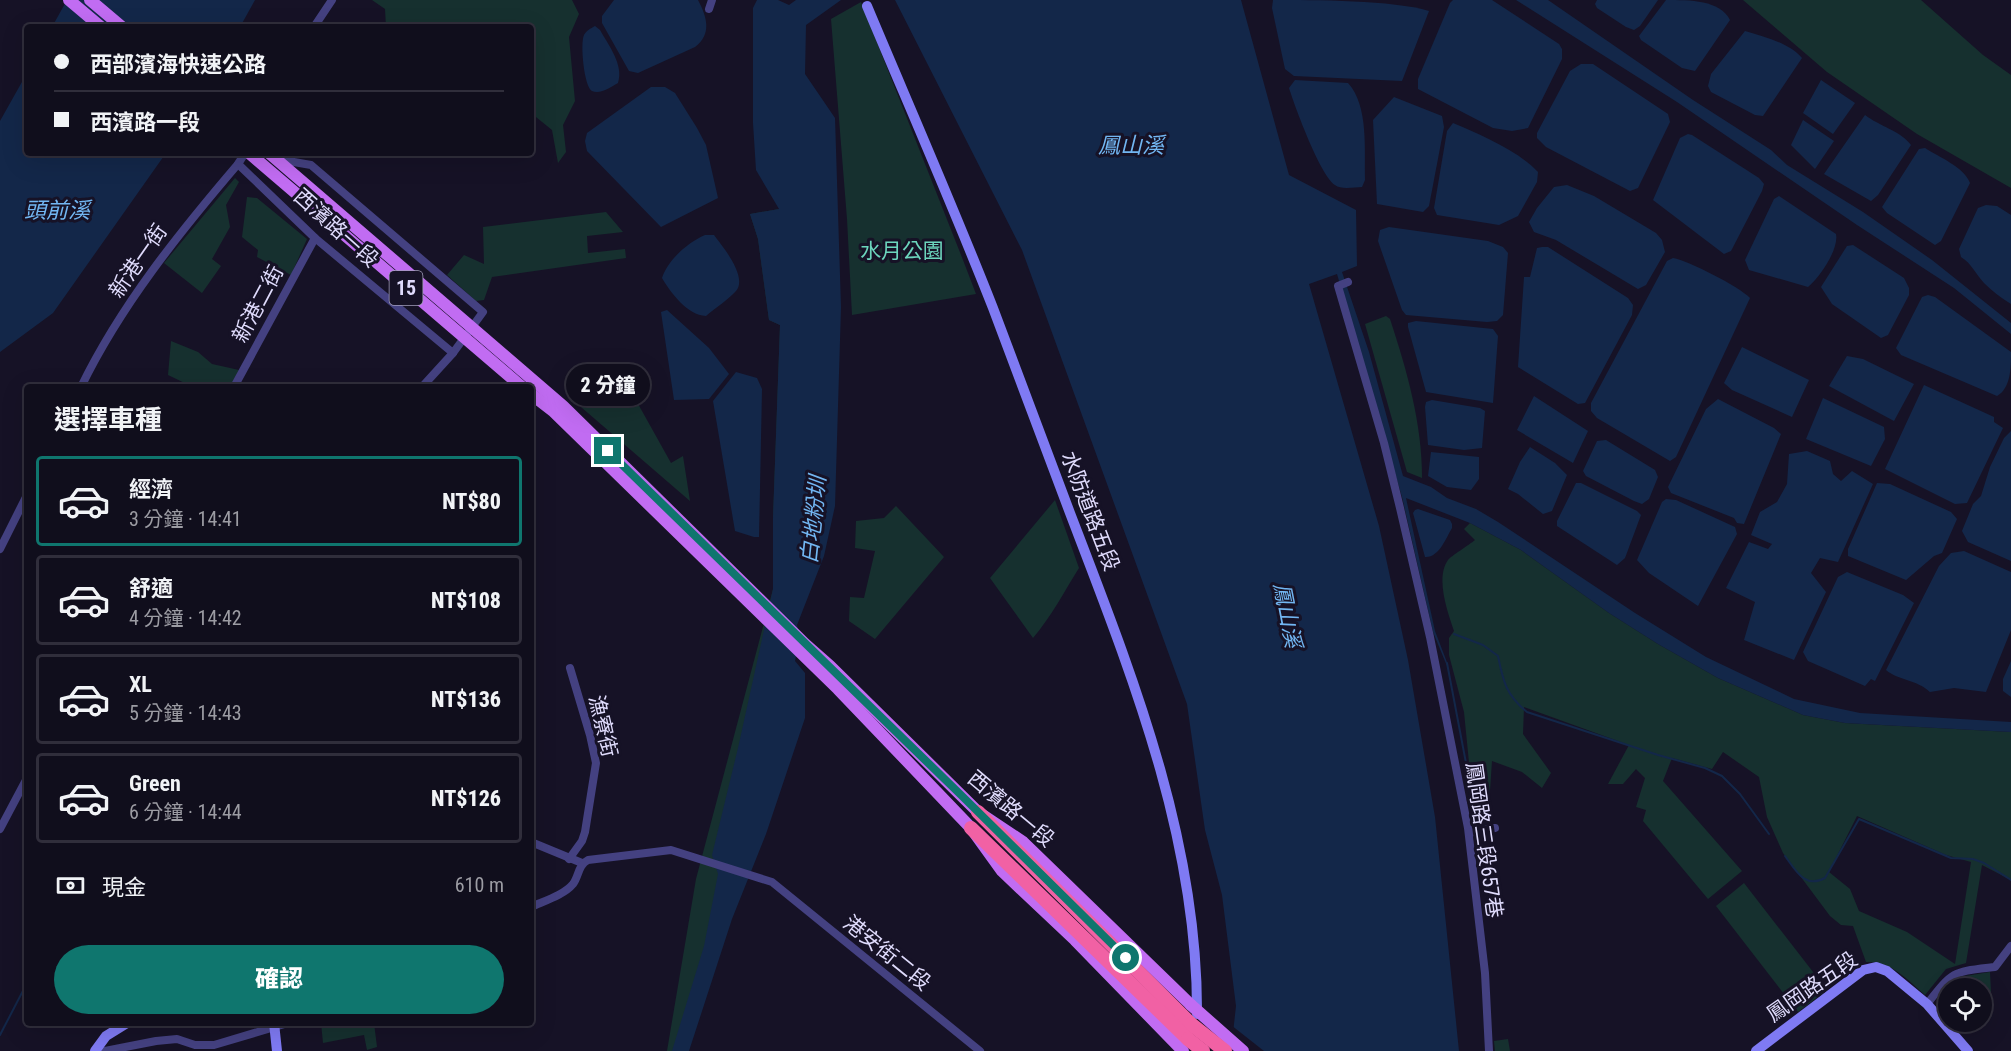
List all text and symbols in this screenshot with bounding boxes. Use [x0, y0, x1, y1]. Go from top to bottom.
text: 西部濱海快速公路 [90, 52, 266, 77]
text: 西濱路一段 [90, 110, 200, 135]
water label: 鳳山溪 [1098, 133, 1167, 158]
street label: 西濱路一段 [289, 184, 383, 272]
water label: 頭前溪 [24, 198, 93, 223]
street label: 新港一街 [104, 220, 172, 302]
park label: 水月公園 [860, 239, 944, 263]
street label: 新港二街 [228, 261, 288, 347]
road number: 15 [390, 271, 422, 305]
callout: 2 分鐘 [566, 364, 650, 406]
text: 2 分鐘 [581, 373, 635, 397]
text: 選擇車種 [54, 404, 162, 436]
route end [594, 437, 621, 464]
street label: 水防道路五段 [1056, 448, 1124, 574]
water label: 白地粉圳 [796, 472, 831, 565]
icon: car [57, 474, 111, 528]
text: 經濟 [129, 477, 173, 502]
text: NT$80 [442, 489, 501, 514]
text: 3 分鐘 · 14:41 [129, 507, 242, 531]
icon: car [57, 573, 111, 627]
text: 舒適 [129, 576, 173, 601]
water label: 鳳山溪 [1269, 580, 1307, 653]
text: NT$108 [431, 588, 501, 613]
text: 4 分鐘 · 14:42 [129, 606, 242, 630]
icon: car [57, 672, 111, 726]
text: XL [129, 672, 152, 697]
text: NT$136 [431, 687, 501, 712]
street label: 漁寮街 [584, 693, 622, 759]
text: 5 分鐘 · 14:43 [129, 701, 242, 725]
street label: 鳳岡路三段657巷 [1461, 761, 1507, 919]
street label: 西濱路一段 [963, 766, 1059, 852]
icon: car [57, 771, 111, 825]
text: Green [129, 771, 181, 796]
text: NT$126 [431, 786, 501, 811]
text: 6 分鐘 · 14:44 [129, 800, 242, 824]
icon: cash [54, 869, 87, 902]
text: 610 m [455, 873, 504, 897]
text: 現金 [102, 875, 146, 900]
street label: 港安街二段 [839, 911, 935, 995]
route start [1112, 944, 1139, 971]
button: 確認 [54, 945, 504, 1014]
street label: 鳳岡路五段 [1762, 947, 1862, 1027]
map controls [1938, 978, 1992, 1032]
button: locate [1938, 978, 1992, 1032]

